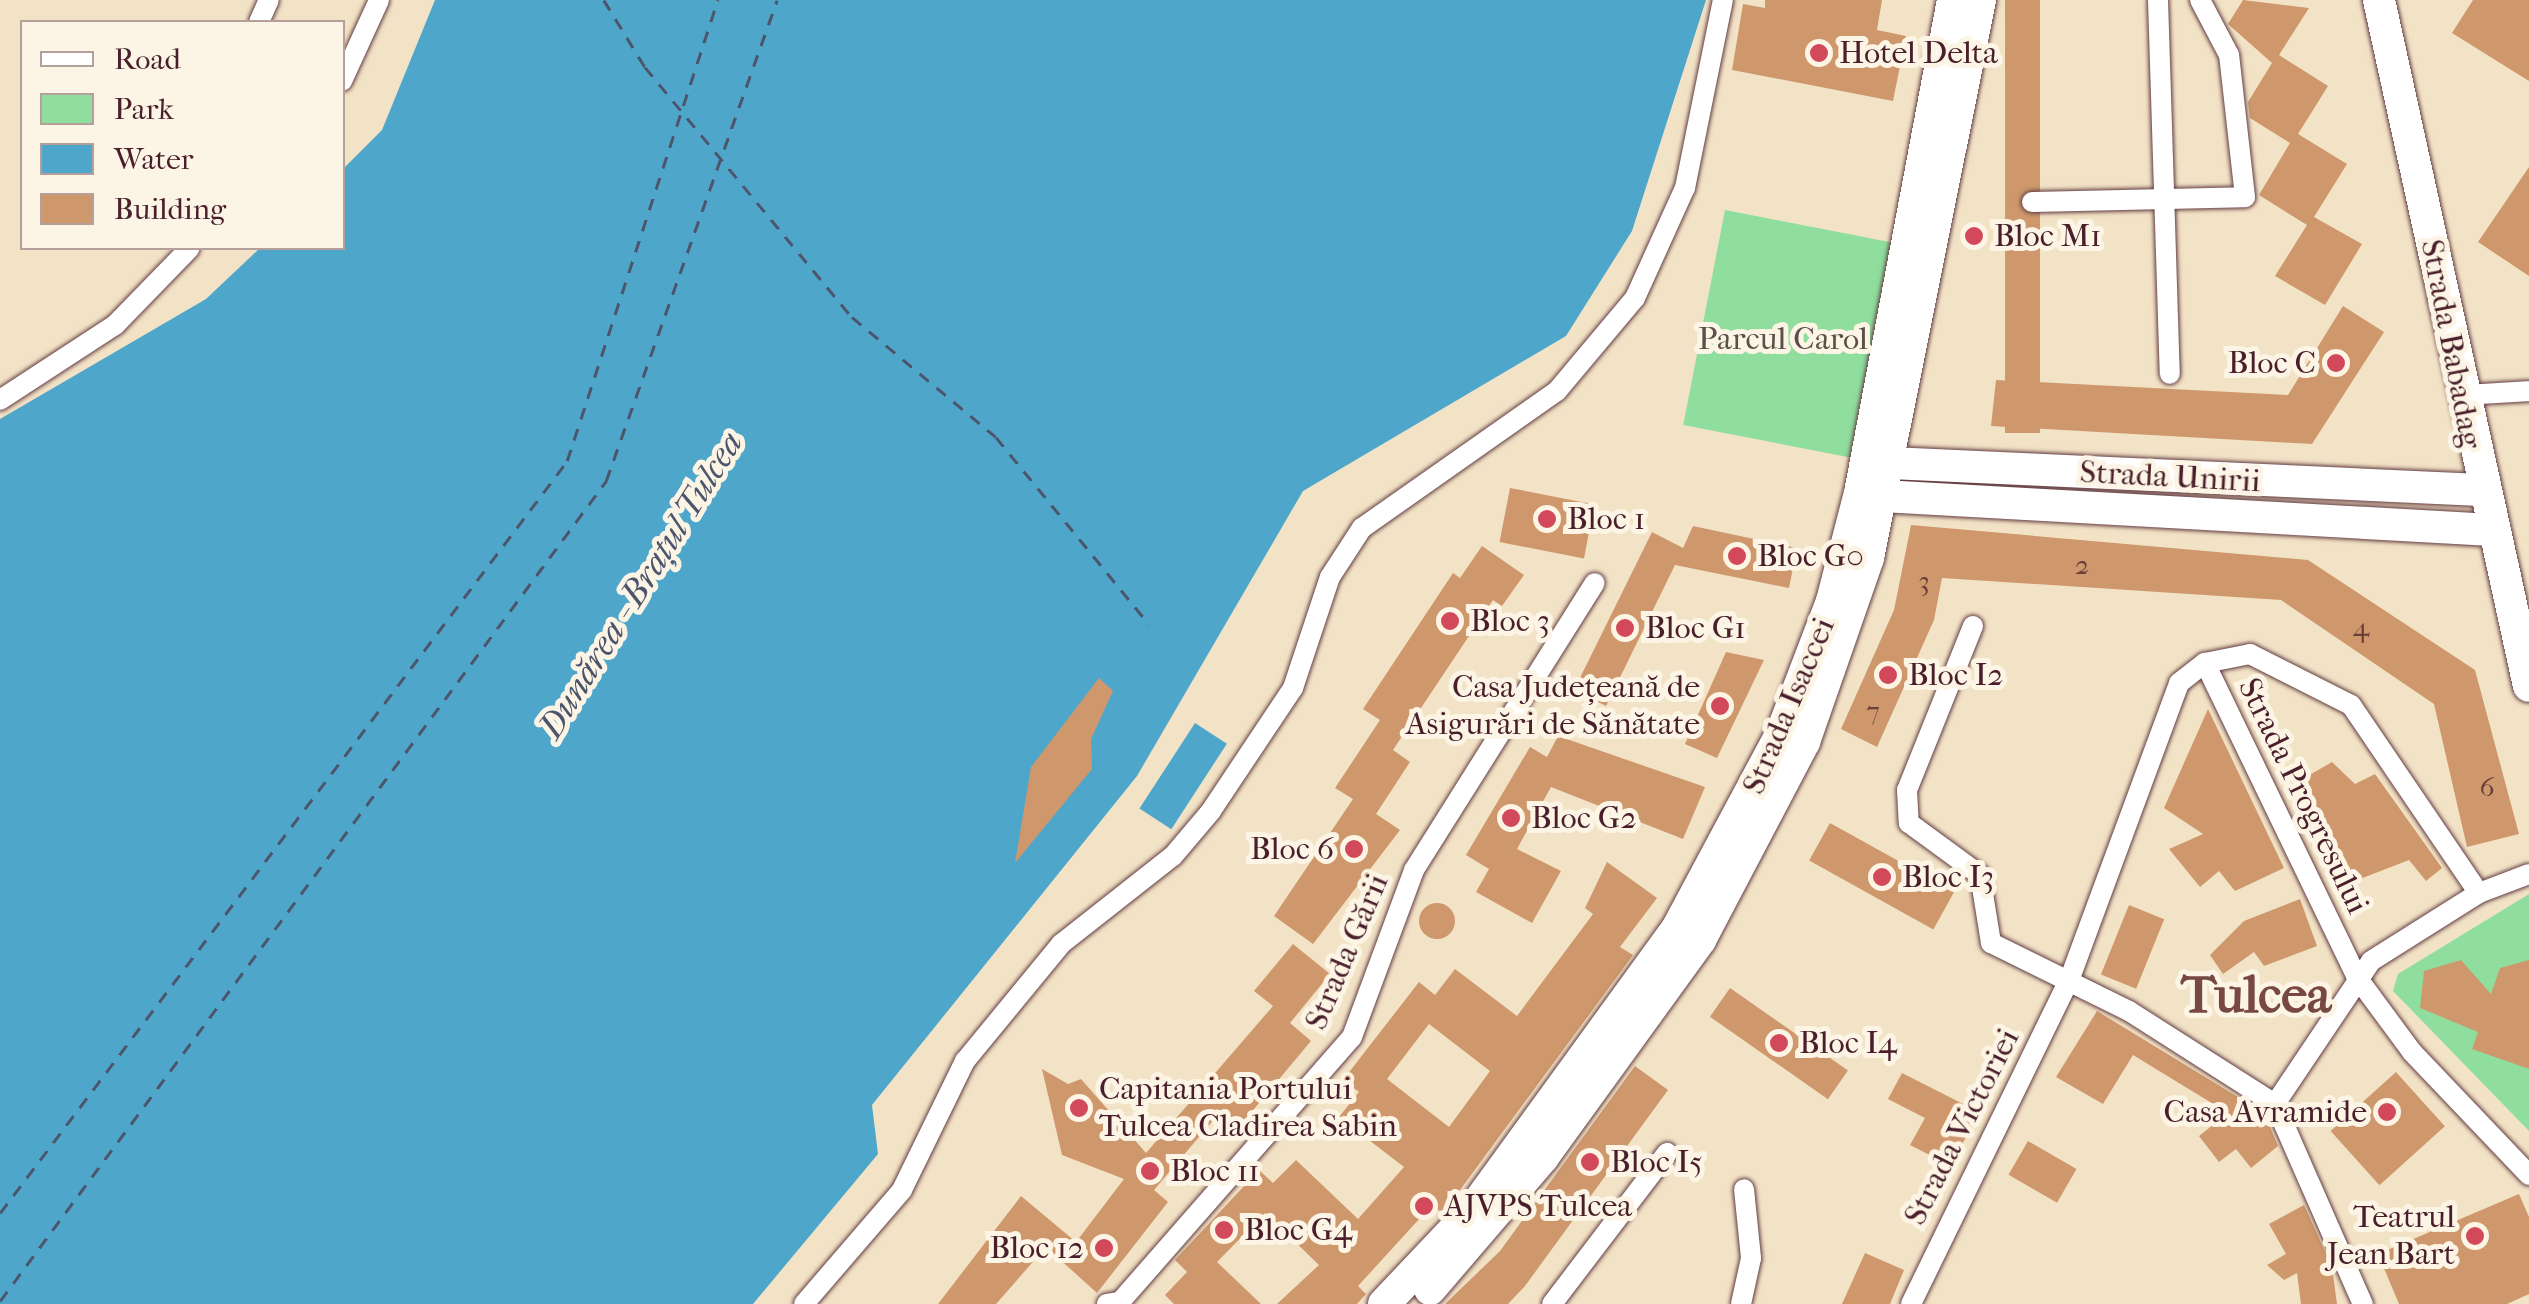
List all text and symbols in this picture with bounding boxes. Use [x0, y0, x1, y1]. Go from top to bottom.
legend [20, 20, 345, 250]
place label: Hotel Delta [1839, 34, 1998, 72]
text: Road [114, 42, 181, 77]
marker: Hotel Delta [1808, 42, 1830, 64]
text: Park [114, 92, 174, 127]
text: Water [114, 142, 194, 177]
text: Building [114, 192, 226, 227]
place label: Bloc M1 [1994, 217, 2101, 255]
marker: Bloc M1 [1963, 225, 1985, 247]
street label: Strada Babadag [2412, 236, 2490, 452]
park label: Parcul Carol [1698, 320, 1868, 358]
place label: Bloc C [2228, 344, 2316, 382]
marker: Bloc C [2325, 352, 2347, 374]
water label: Dunărea - Brațul Tulcea [530, 424, 752, 746]
street label: Strada Unirii [2079, 453, 2261, 501]
place label: Bloc 1 [1567, 500, 1645, 538]
marker: Bloc 1 [1536, 508, 1558, 530]
place label: Bloc G0 [1757, 537, 1864, 575]
marker: Bloc G0 [1726, 545, 1748, 567]
house number: 2 [2075, 548, 2089, 582]
house number: 3 [1918, 564, 1930, 598]
place label: Bloc 3 [1470, 602, 1550, 640]
place label: Bloc G1 [1645, 609, 1746, 647]
marker: Bloc 3 [1439, 610, 1461, 632]
house number: 4 [2353, 610, 2369, 644]
street label: Strada Isaccei [1735, 612, 1843, 800]
marker: Bloc G1 [1614, 617, 1636, 639]
place label: Bloc I2 [1908, 656, 2004, 694]
marker: Bloc I2 [1877, 664, 1899, 686]
place label: Casa Județeană de Asigurări de Sănătate [1406, 669, 1700, 744]
street label: Strada Progresului [2229, 672, 2377, 920]
house number: 7 [1866, 694, 1880, 728]
marker: Casa Județeană de Asigurări de Sănătate [1709, 695, 1731, 717]
house number: 6 [2479, 770, 2495, 804]
place label: Bloc G2 [1531, 799, 1637, 837]
marker: Bloc G2 [1500, 807, 1522, 829]
place label: Bloc 6 [1250, 830, 1334, 868]
marker: Bloc 6 [1343, 838, 1365, 860]
place label: Bloc I3 [1902, 858, 1994, 896]
marker: Bloc I3 [1871, 866, 1893, 888]
street label: Strada Gării [1297, 868, 1397, 1036]
district label: Tulcea [2181, 965, 2331, 1027]
street label: Strada Victoriei [1896, 1022, 2028, 1232]
place label: Bloc I4 [1799, 1024, 1897, 1062]
marker: Bloc I4 [1768, 1032, 1790, 1054]
place label: Capitania Portului Tulcea Cladirea Sabin [1099, 1071, 1397, 1146]
place label: Casa Avramide [2164, 1093, 2367, 1131]
marker: Capitania Portului Tulcea Cladirea Sabin [1068, 1097, 1090, 1119]
marker: Casa Avramide [2376, 1101, 2398, 1123]
place label: Bloc I5 [1610, 1143, 1703, 1181]
marker: Bloc I5 [1579, 1151, 1601, 1173]
place label: Bloc 11 [1170, 1152, 1259, 1190]
marker: Bloc 11 [1139, 1160, 1161, 1182]
place label: AJVPS Tulcea [1444, 1187, 1632, 1225]
marker: AJVPS Tulcea [1413, 1195, 1435, 1217]
place label: Teatrul Jean Bart [2327, 1199, 2455, 1274]
place label: Bloc G4 [1244, 1211, 1352, 1249]
marker: Bloc G4 [1213, 1219, 1235, 1241]
marker: Teatrul Jean Bart [2464, 1225, 2486, 1247]
place label: Bloc 12 [990, 1229, 1084, 1267]
marker: Bloc 12 [1093, 1237, 1115, 1259]

